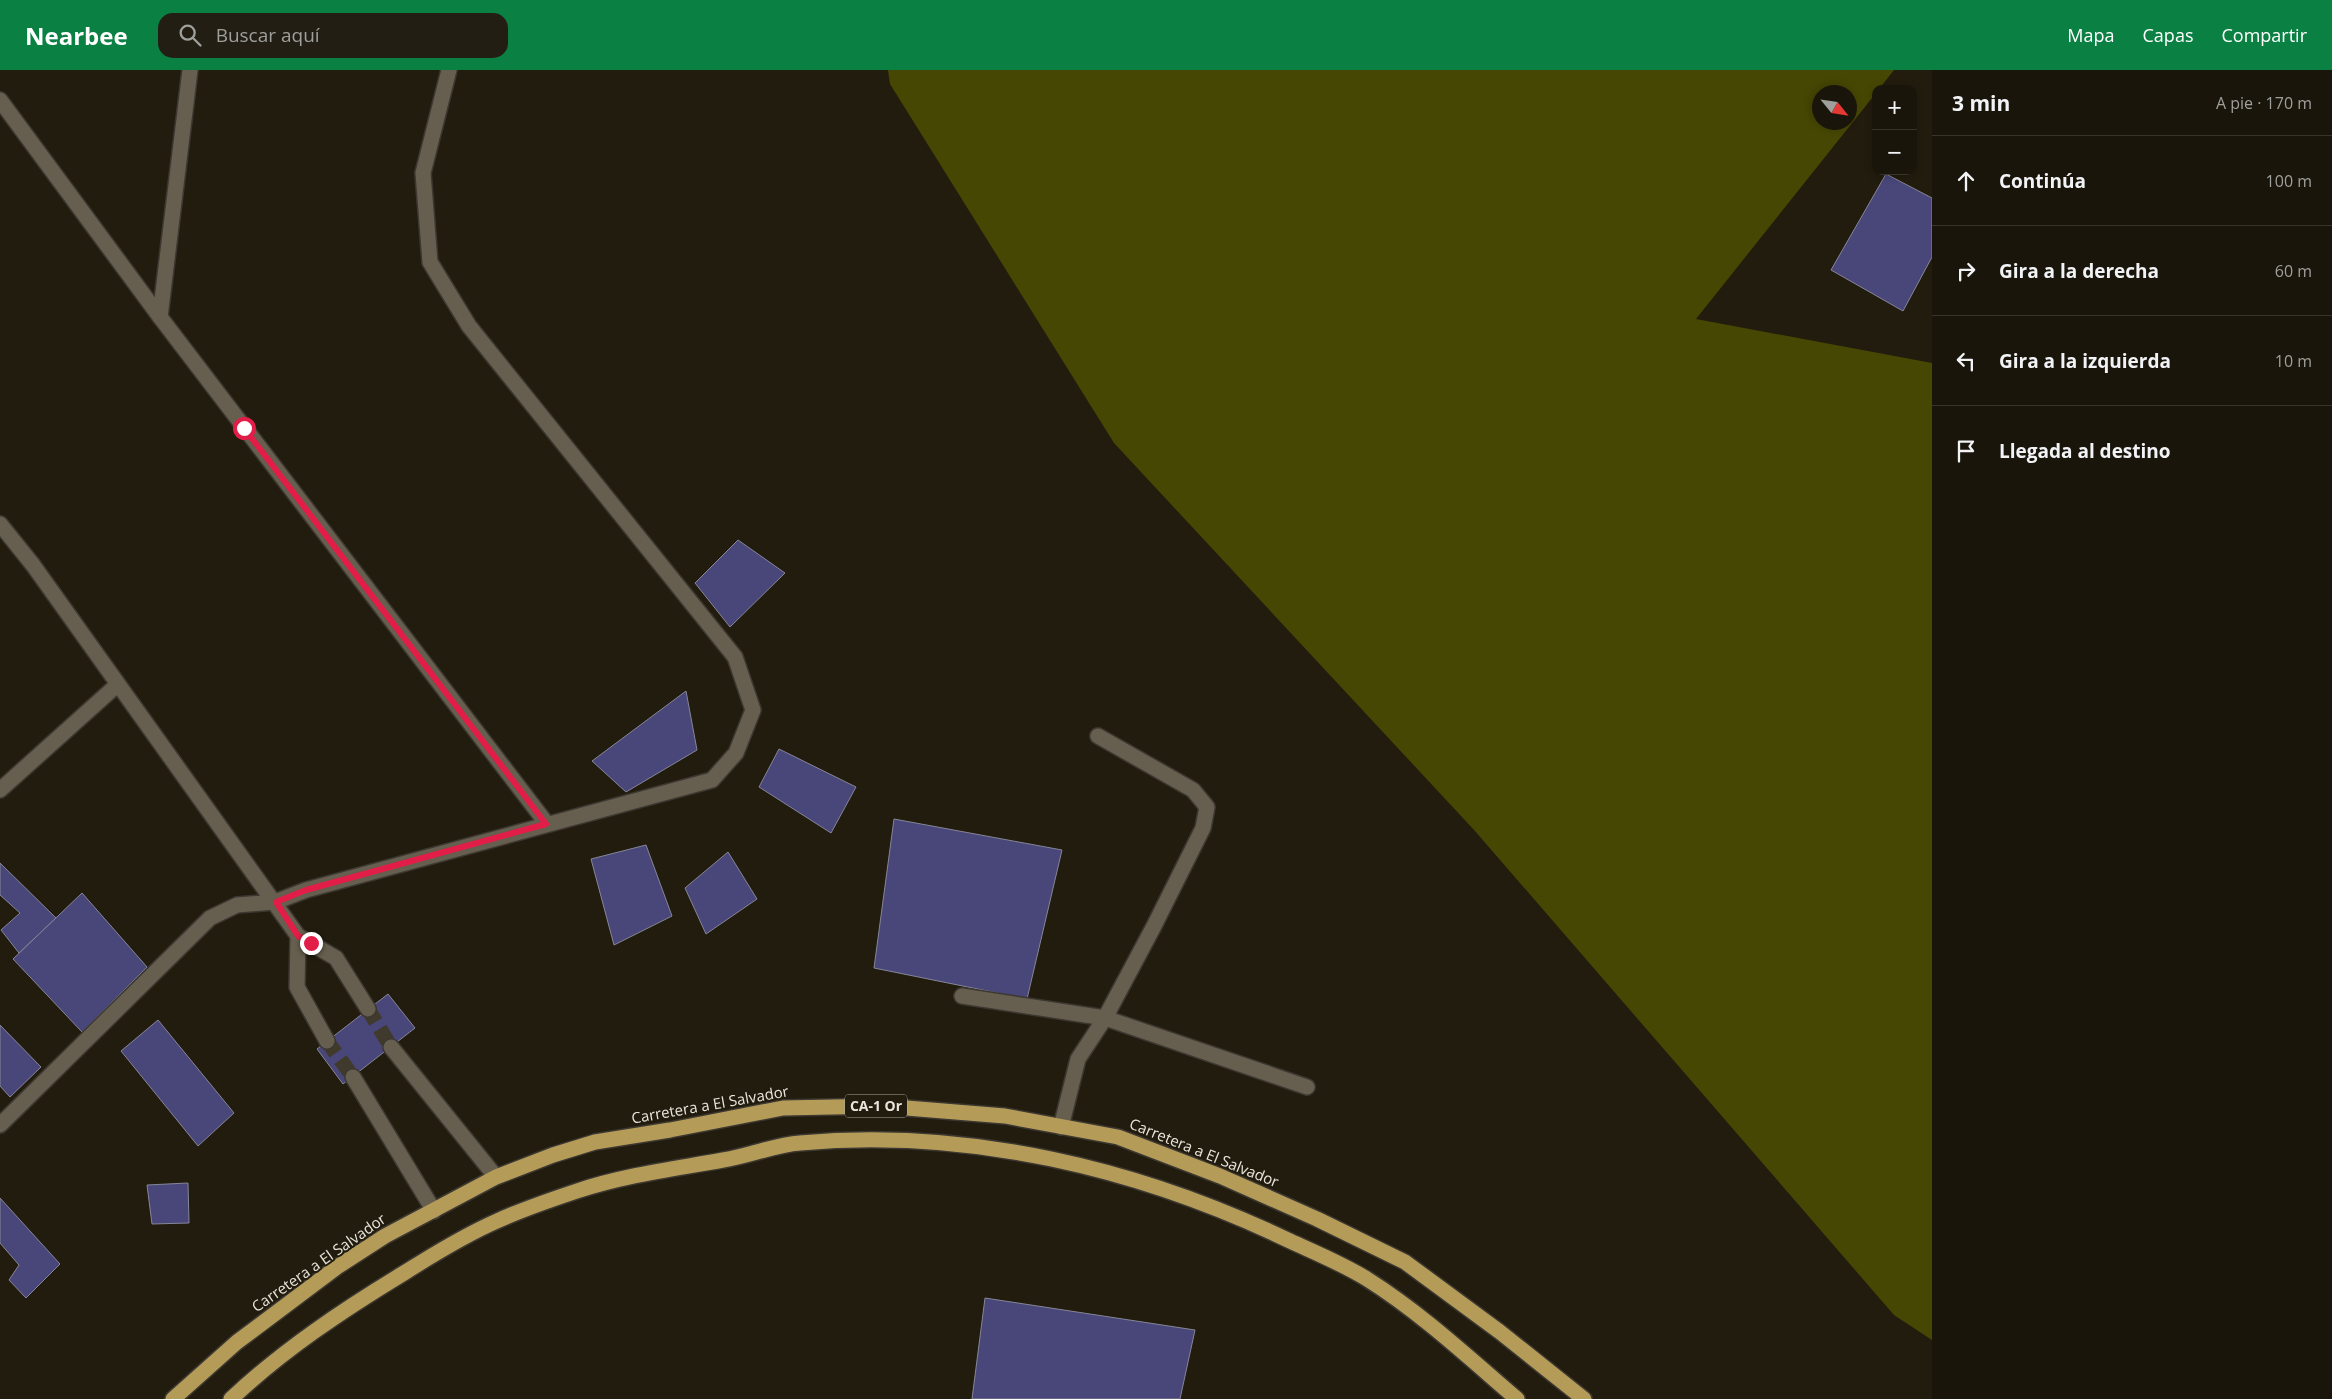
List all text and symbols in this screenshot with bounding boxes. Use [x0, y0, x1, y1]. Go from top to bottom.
search box [158, 13, 508, 58]
text: Nearbee [25, 19, 128, 52]
icon: search [176, 21, 204, 49]
text: Buscar aquí [216, 22, 320, 48]
text: Mapa [2067, 23, 2115, 47]
text: Capas [2143, 23, 2193, 47]
text: Compartir [2221, 23, 2307, 47]
north arrow [1812, 85, 1857, 130]
map controls [1872, 85, 1917, 175]
button: + [1872, 85, 1917, 130]
text: 3 min [1952, 89, 2010, 117]
text: A pie · 170 m [2216, 92, 2312, 114]
button: − [1872, 130, 1917, 175]
icon: ahead [1952, 167, 1980, 195]
text: Continúa [1999, 168, 2086, 194]
text: 100 m [2266, 170, 2312, 192]
icon: right [1952, 257, 1980, 285]
text: Gira a la derecha [1999, 258, 2159, 284]
text: 60 m [2275, 260, 2312, 282]
icon: left [1952, 347, 1980, 375]
text: Gira a la izquierda [1999, 348, 2171, 374]
text: 10 m [2275, 350, 2312, 372]
route start [233, 417, 256, 440]
icon: arrive [1952, 437, 1980, 465]
text: Llegada al destino [1999, 438, 2171, 464]
route end [300, 932, 323, 955]
street label: Carretera a El Salvador [630, 1080, 790, 1128]
road number: CA-1 Or [845, 1094, 907, 1118]
street label: Carretera a El Salvador [1127, 1113, 1282, 1191]
street label: Carretera a El Salvador [247, 1208, 389, 1316]

